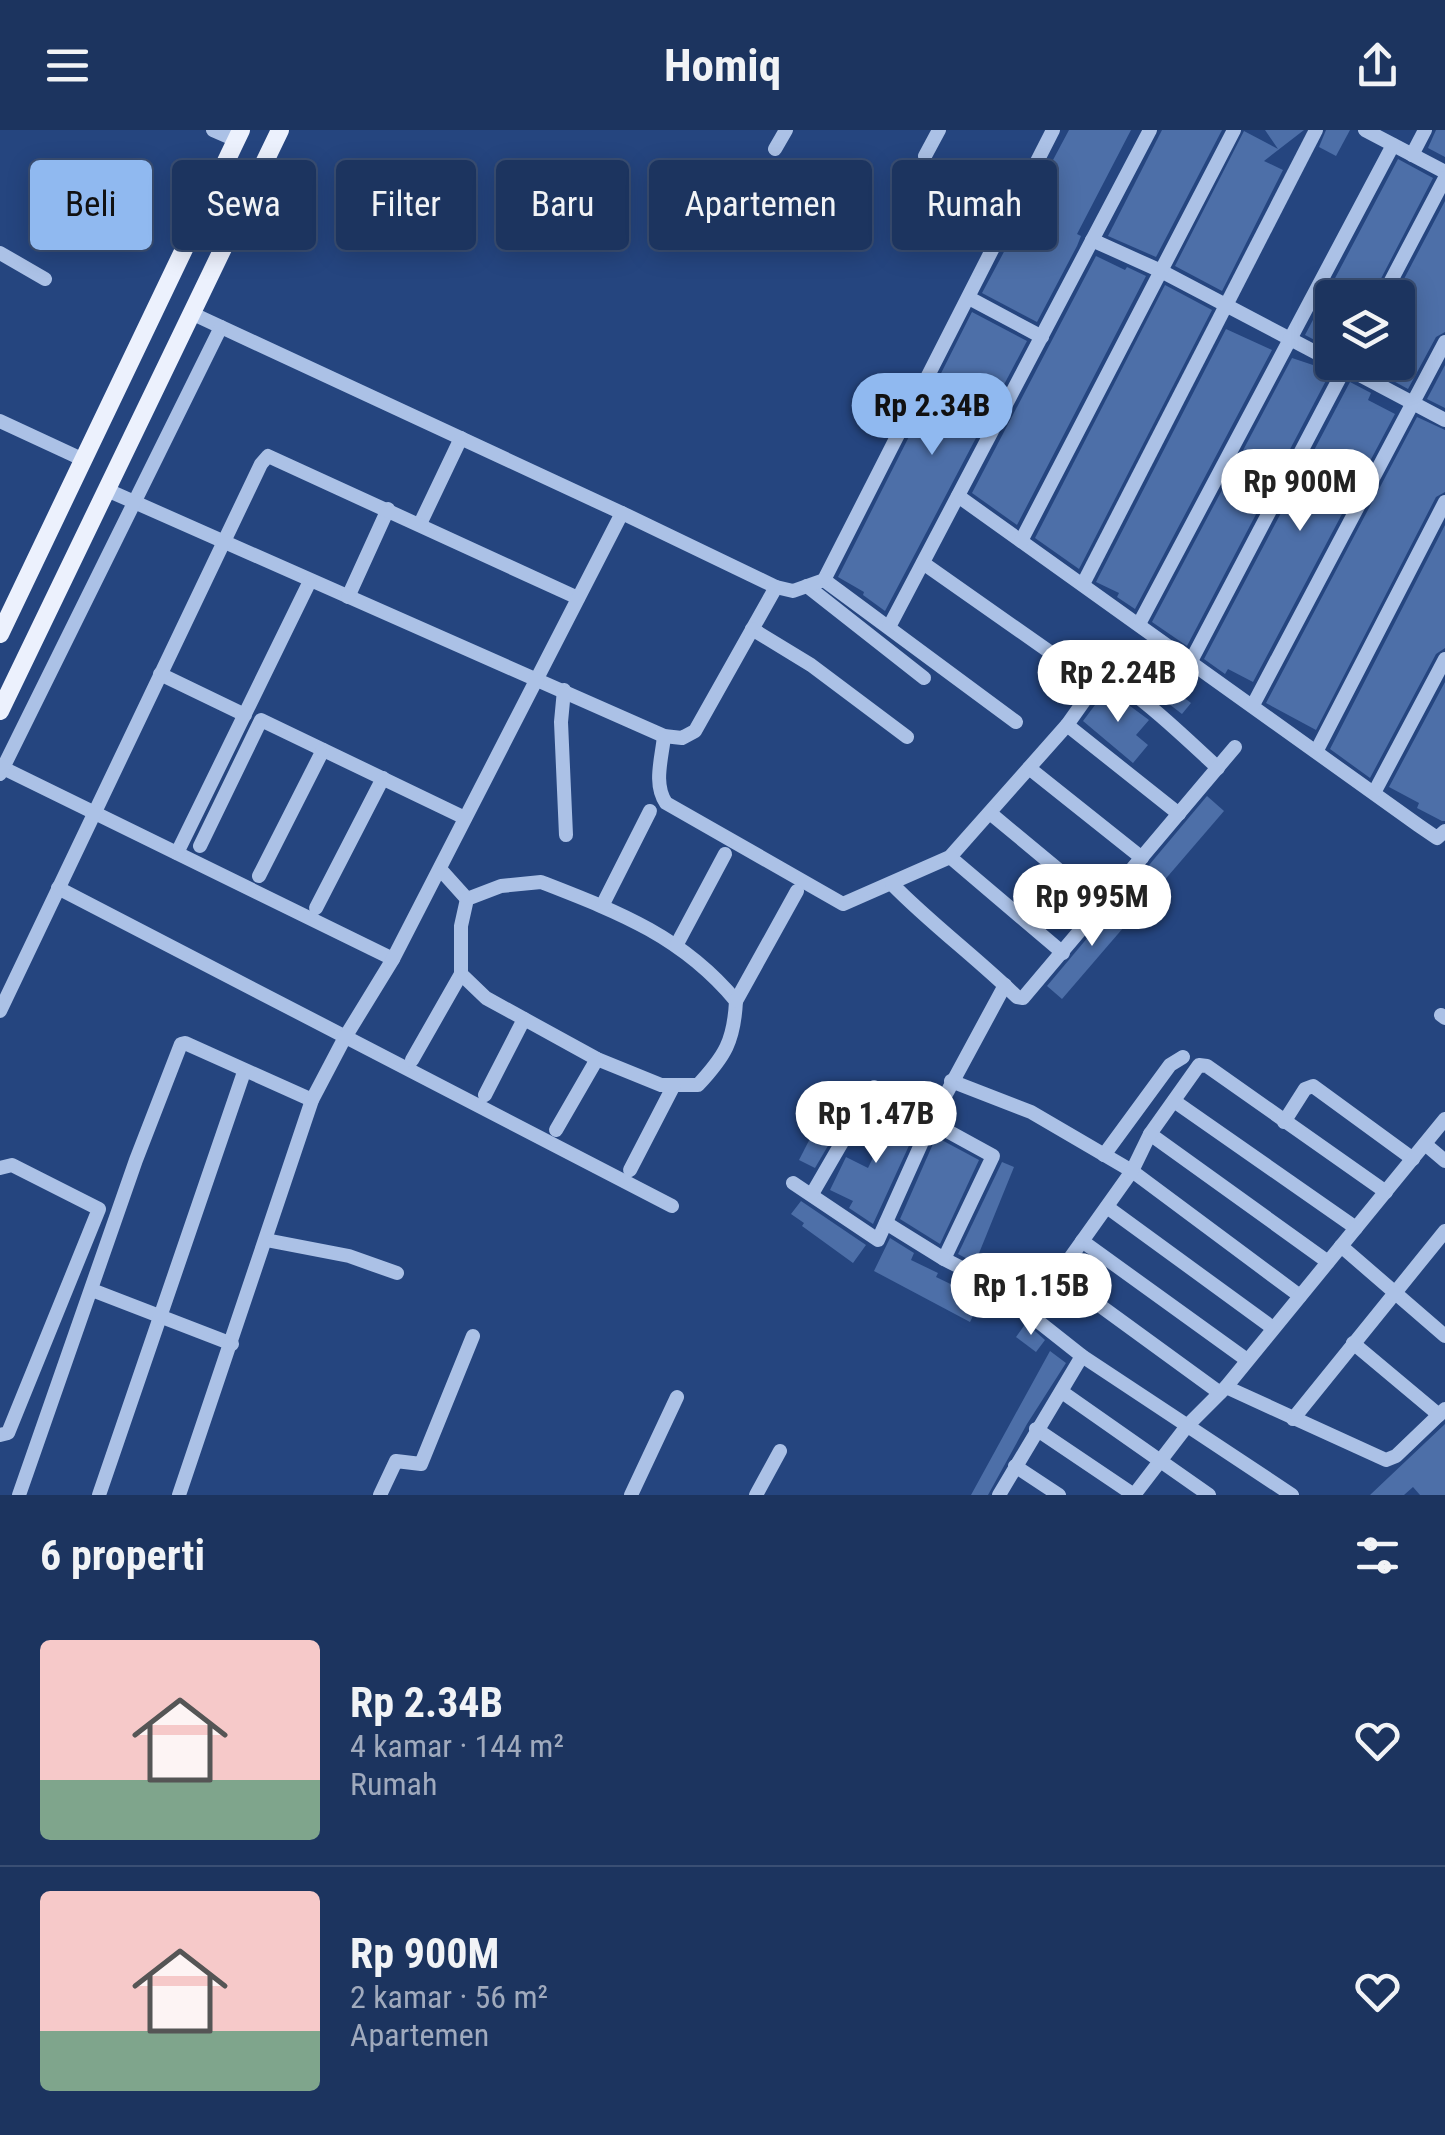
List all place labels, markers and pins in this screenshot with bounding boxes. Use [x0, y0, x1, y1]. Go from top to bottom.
pin: Rp 2.34B [829, 373, 1035, 458]
pin: Rp 900M [1208, 449, 1392, 534]
pin: Rp 2.24B [1015, 640, 1221, 725]
pin: Rp 995M [1000, 864, 1184, 949]
pin: Rp 1.47B [773, 1081, 979, 1166]
pin: Rp 1.15B [928, 1253, 1134, 1338]

